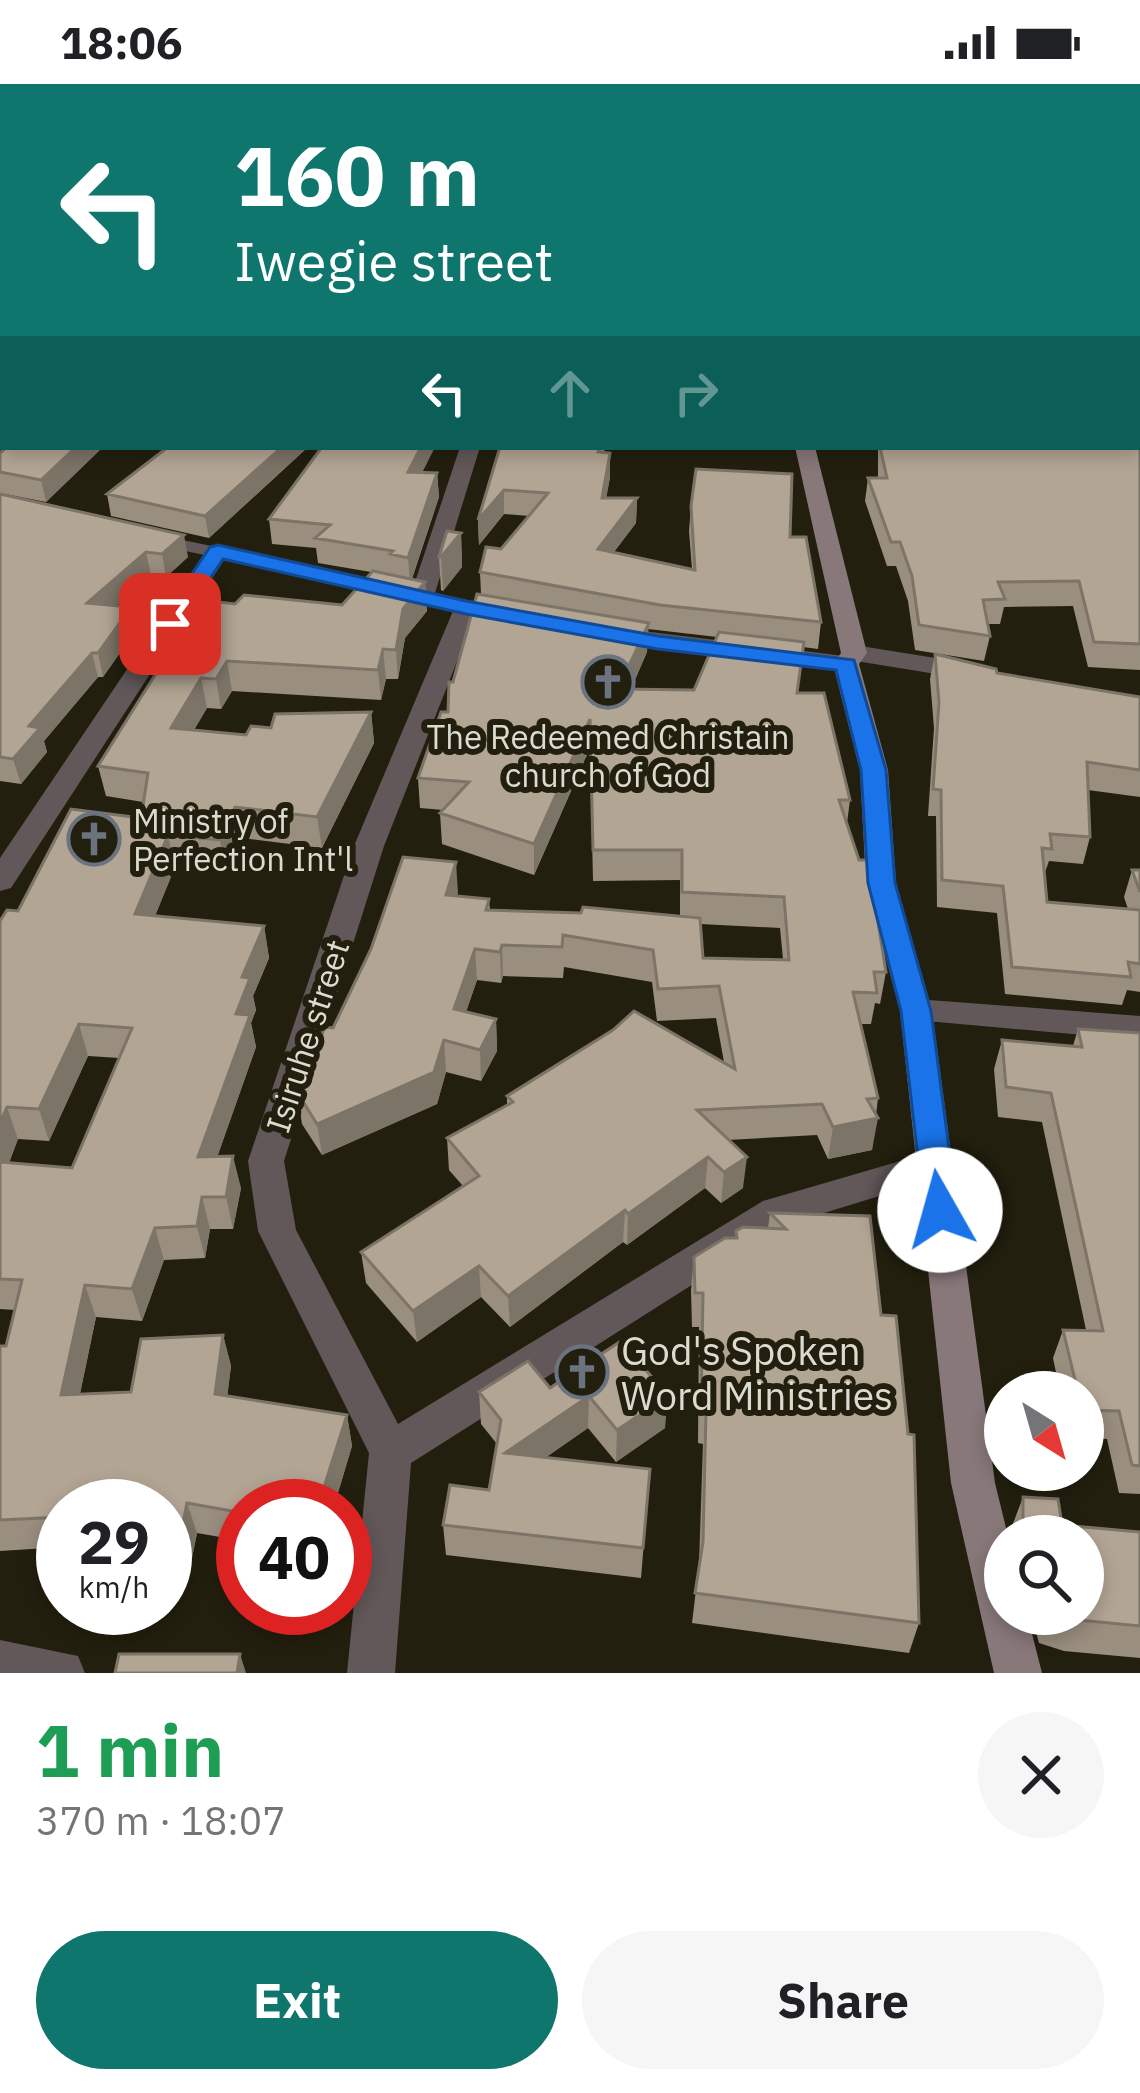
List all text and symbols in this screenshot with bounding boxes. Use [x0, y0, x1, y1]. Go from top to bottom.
text: 18:06 [60, 13, 183, 71]
text: 160 m [234, 120, 480, 229]
icon: left [36, 132, 192, 288]
text: Iwegie street [234, 226, 554, 296]
icon: left [411, 360, 477, 426]
icon: ahead [537, 360, 603, 426]
icon: right [663, 360, 729, 426]
pin [119, 573, 221, 675]
icon: arrive [137, 591, 203, 657]
church icon: The Redeemed Christain church of God [580, 654, 636, 710]
place label: The Redeemed Christain church of God [426, 715, 790, 796]
place label: Ministry of Perfection Int'l [133, 799, 353, 880]
church icon: Ministry of Perfection Int'l [66, 811, 122, 867]
street label: Isiruhe street [256, 934, 358, 1138]
position arrow [877, 1147, 1003, 1273]
place label: God's Spoken Word Ministries [621, 1325, 893, 1421]
church icon: God's Spoken Word Ministries [554, 1344, 610, 1400]
north arrow [984, 1371, 1104, 1491]
map controls [984, 1371, 1104, 1635]
speed limit sign: 40 [216, 1479, 372, 1635]
text: 29 [78, 1502, 150, 1581]
button: search [984, 1515, 1104, 1635]
text: km/h [79, 1567, 149, 1606]
text: 1 min [36, 1703, 224, 1797]
button: close [978, 1712, 1104, 1838]
text: 370 m · 18:07 [36, 1795, 286, 1846]
button: Exit [36, 1931, 558, 2069]
button: Share [582, 1931, 1104, 2069]

